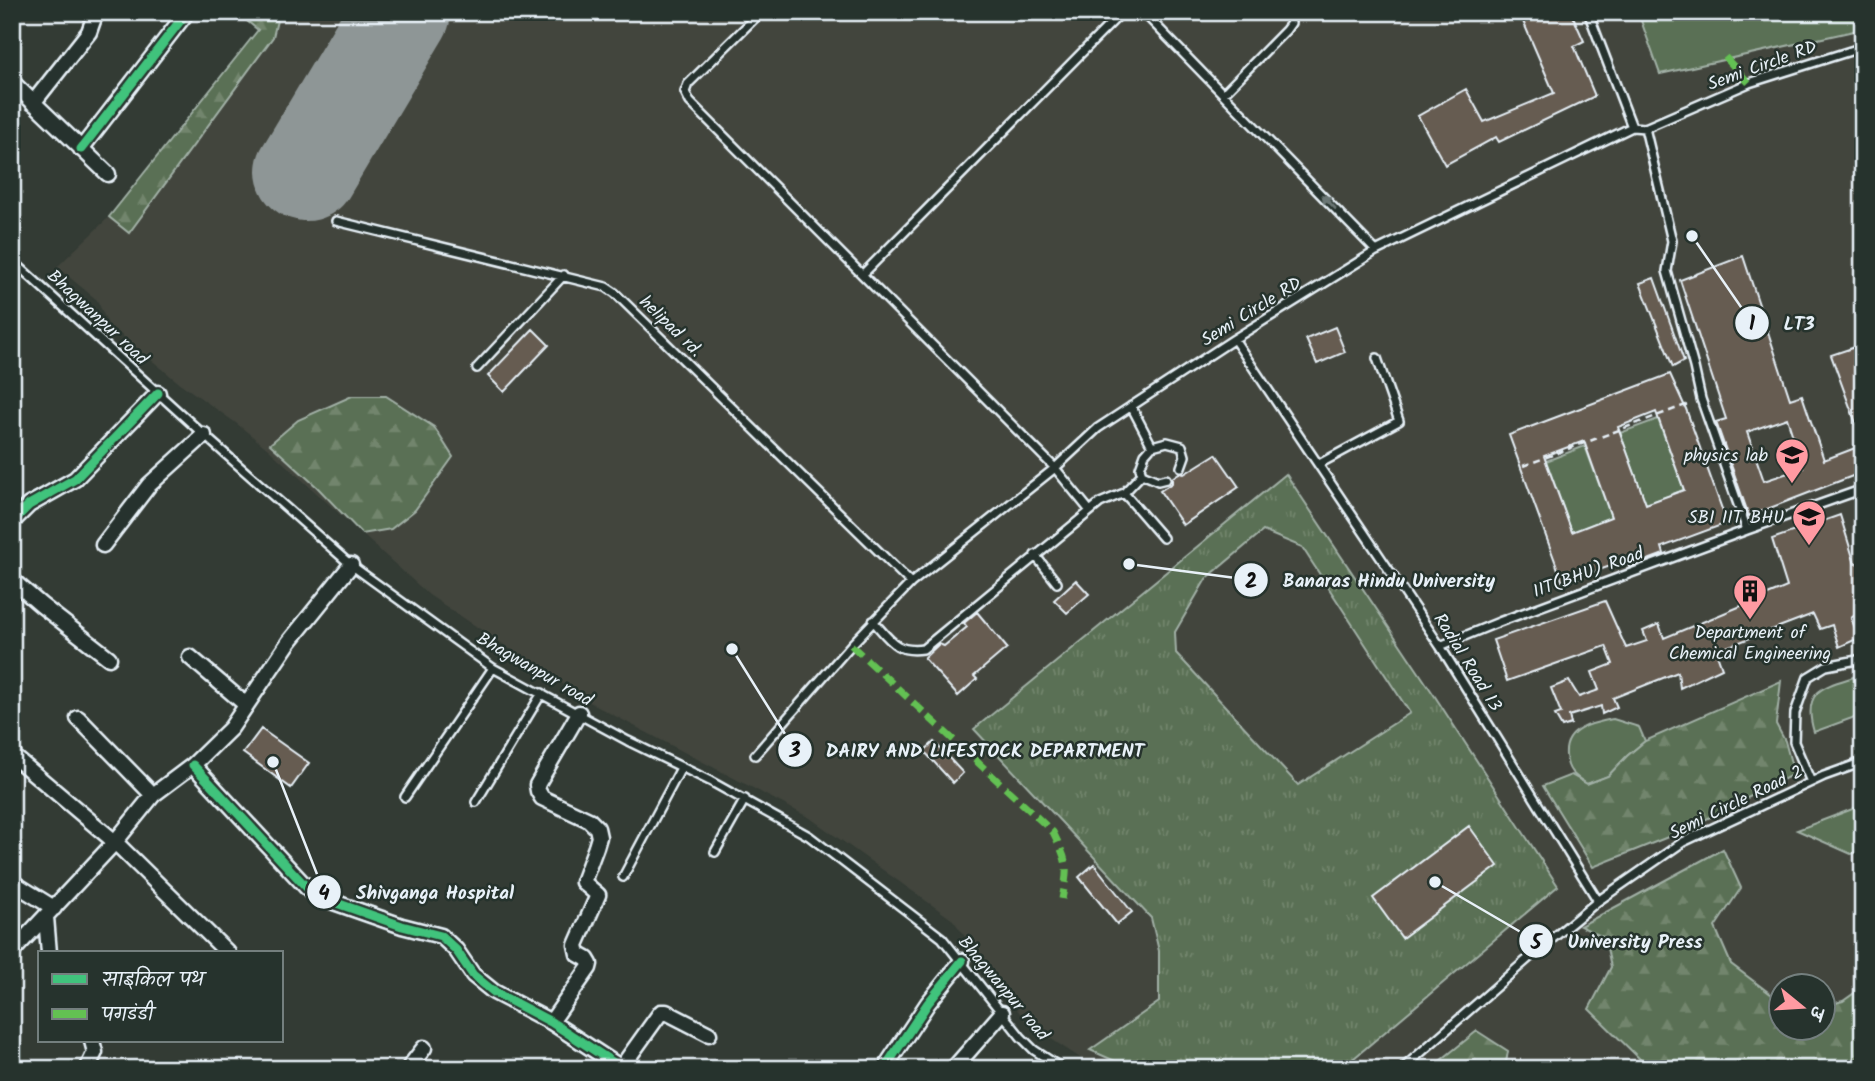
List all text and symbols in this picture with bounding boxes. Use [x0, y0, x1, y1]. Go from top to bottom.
street label: Semi Circle RD [1704, 33, 1822, 100]
one-way arrow [1320, 194, 1337, 211]
street label: Bhagwanpur road [39, 263, 155, 374]
street label: Semi Circle RD [1196, 269, 1308, 355]
street label: helipad rd. [632, 289, 708, 365]
callout: LT3 [1734, 303, 1828, 343]
text: 1 [1749, 308, 1756, 341]
text: LT3 [1783, 310, 1815, 340]
school or university icon: physics lab [1773, 436, 1811, 485]
place label: physics lab [1683, 442, 1769, 471]
school or university icon: SBI IIT BHU [1790, 498, 1828, 547]
place label: SBI IIT BHU [1688, 504, 1784, 533]
street label: IIT(BHU) Road [1529, 540, 1649, 607]
callout: Banaras Hindu University [1233, 560, 1509, 600]
text: 2 [1245, 566, 1257, 599]
text: Banaras Hindu University [1283, 567, 1495, 597]
building icon: Department of Chemical Engineering [1731, 572, 1769, 621]
street label: Radial Road 13 [1425, 608, 1509, 718]
place label: Department of Chemical Engineering [1669, 619, 1831, 669]
street label: Bhagwanpur road [471, 625, 599, 716]
callout: DAIRY AND LIFESTOCK DEPARTMENT [777, 730, 1158, 770]
text: 3 [788, 735, 801, 768]
text: DAIRY AND LIFESTOCK DEPARTMENT [826, 737, 1146, 767]
street label: Semi Circle Road 2 [1665, 758, 1809, 848]
callout: Shivganga Hospital [307, 872, 528, 912]
text: 4 [318, 878, 330, 911]
text: Shivganga Hospital [356, 879, 515, 909]
callout: University Press [1519, 921, 1716, 961]
text: 5 [1530, 927, 1544, 960]
text: University Press [1568, 928, 1703, 958]
street label: Bhagwanpur road [950, 930, 1056, 1049]
legend [38, 951, 284, 1042]
text: साइकिल पथ [102, 964, 208, 997]
north arrow [1766, 972, 1836, 1042]
text: पगडंडी [101, 999, 158, 1032]
text: उ [1799, 1001, 1832, 1026]

